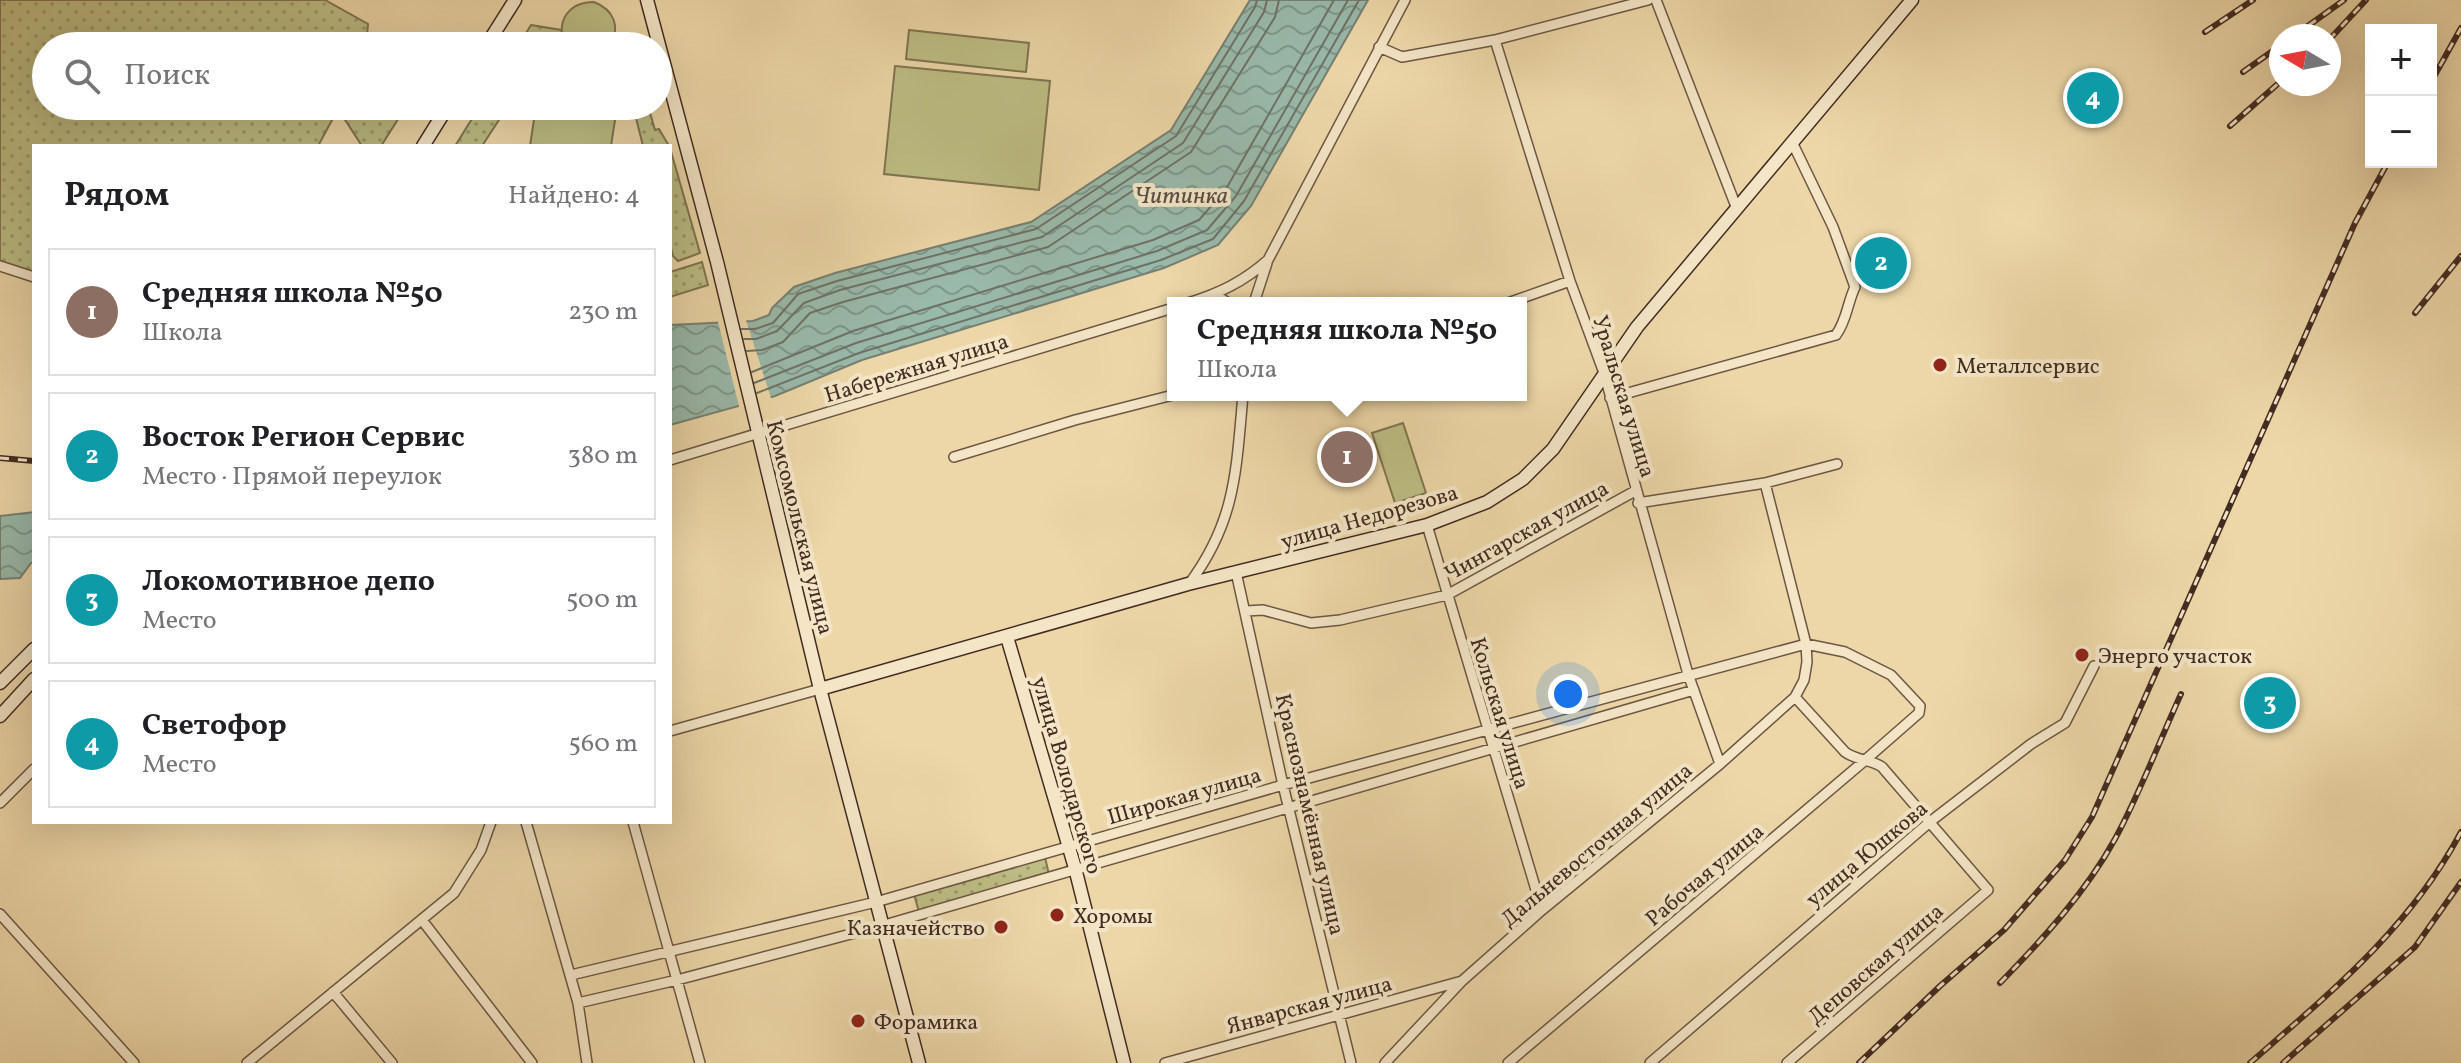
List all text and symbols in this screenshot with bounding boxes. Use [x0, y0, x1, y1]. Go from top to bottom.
north arrow [2269, 24, 2341, 96]
map controls [2365, 24, 2437, 168]
button: + [2365, 24, 2437, 96]
search box [32, 32, 672, 120]
icon: search [60, 54, 104, 98]
text: Поиск [124, 55, 210, 97]
pin: 4 [2067, 68, 2119, 128]
button: − [2365, 96, 2437, 168]
text: Рядом [64, 173, 169, 220]
text: Найдено: 4 [508, 178, 640, 214]
water label: Читинка [1134, 180, 1228, 214]
pin: 2 [1855, 233, 1907, 293]
text: Средняя школа №50 [142, 273, 443, 315]
text: 1 [87, 294, 97, 330]
text: 230 m [568, 294, 638, 330]
popup [1167, 297, 1527, 401]
text: Средняя школа №50 [1197, 310, 1497, 352]
street label: Уральская улица [1583, 312, 1662, 482]
text: Школа [142, 315, 223, 351]
street label: Набережная улица [821, 327, 1013, 412]
text: Школа [1197, 352, 1277, 388]
place label: Металлсервис [1956, 352, 2100, 383]
marker: Металлсервис [1931, 356, 1949, 374]
text: Восток Регион Сервис [142, 417, 465, 459]
street label: Комсомольская улица [757, 417, 840, 638]
pin: 1 [1321, 427, 1373, 487]
text: 2 [85, 438, 99, 474]
text: 380 m [568, 438, 638, 474]
text: Место · Прямой переулок [142, 459, 442, 495]
street label: Чингарская улица [1439, 474, 1615, 590]
street label: улица Недорезова [1277, 478, 1462, 559]
text: Локомотивное депо [142, 561, 435, 603]
text: 3 [85, 582, 99, 618]
text: 500 m [566, 582, 638, 618]
text: Место [142, 603, 217, 639]
street label: Кольская улица [1461, 634, 1536, 794]
place label: Энерго участок [2098, 642, 2252, 673]
marker: Энерго участок [2073, 646, 2091, 664]
street label: улица Володарского [1023, 673, 1109, 878]
pin: 3 [2244, 673, 2296, 733]
your location [1548, 674, 1588, 714]
street label: Краснознамённая улица [1266, 691, 1351, 938]
text: Светофор [142, 705, 287, 747]
text: 4 [84, 726, 100, 762]
text: 560 m [569, 726, 638, 762]
text: Место [142, 747, 217, 783]
street label: Дальневосточная улица [1495, 756, 1700, 935]
street label: Широкая улица [1104, 761, 1265, 834]
street label: улица Юшкова [1800, 794, 1936, 915]
street label: Рабочая улица [1640, 817, 1772, 935]
street label: Деповская улица [1802, 897, 1951, 1033]
place label: Хоромы [1073, 902, 1153, 933]
marker: Хоромы [1048, 906, 1066, 924]
place label: Казначейство [847, 914, 985, 945]
marker: Казначейство [992, 918, 1010, 936]
street label: Январская улица [1223, 969, 1396, 1043]
place label: Форамика [874, 1008, 978, 1039]
marker: Форамика [849, 1012, 867, 1030]

